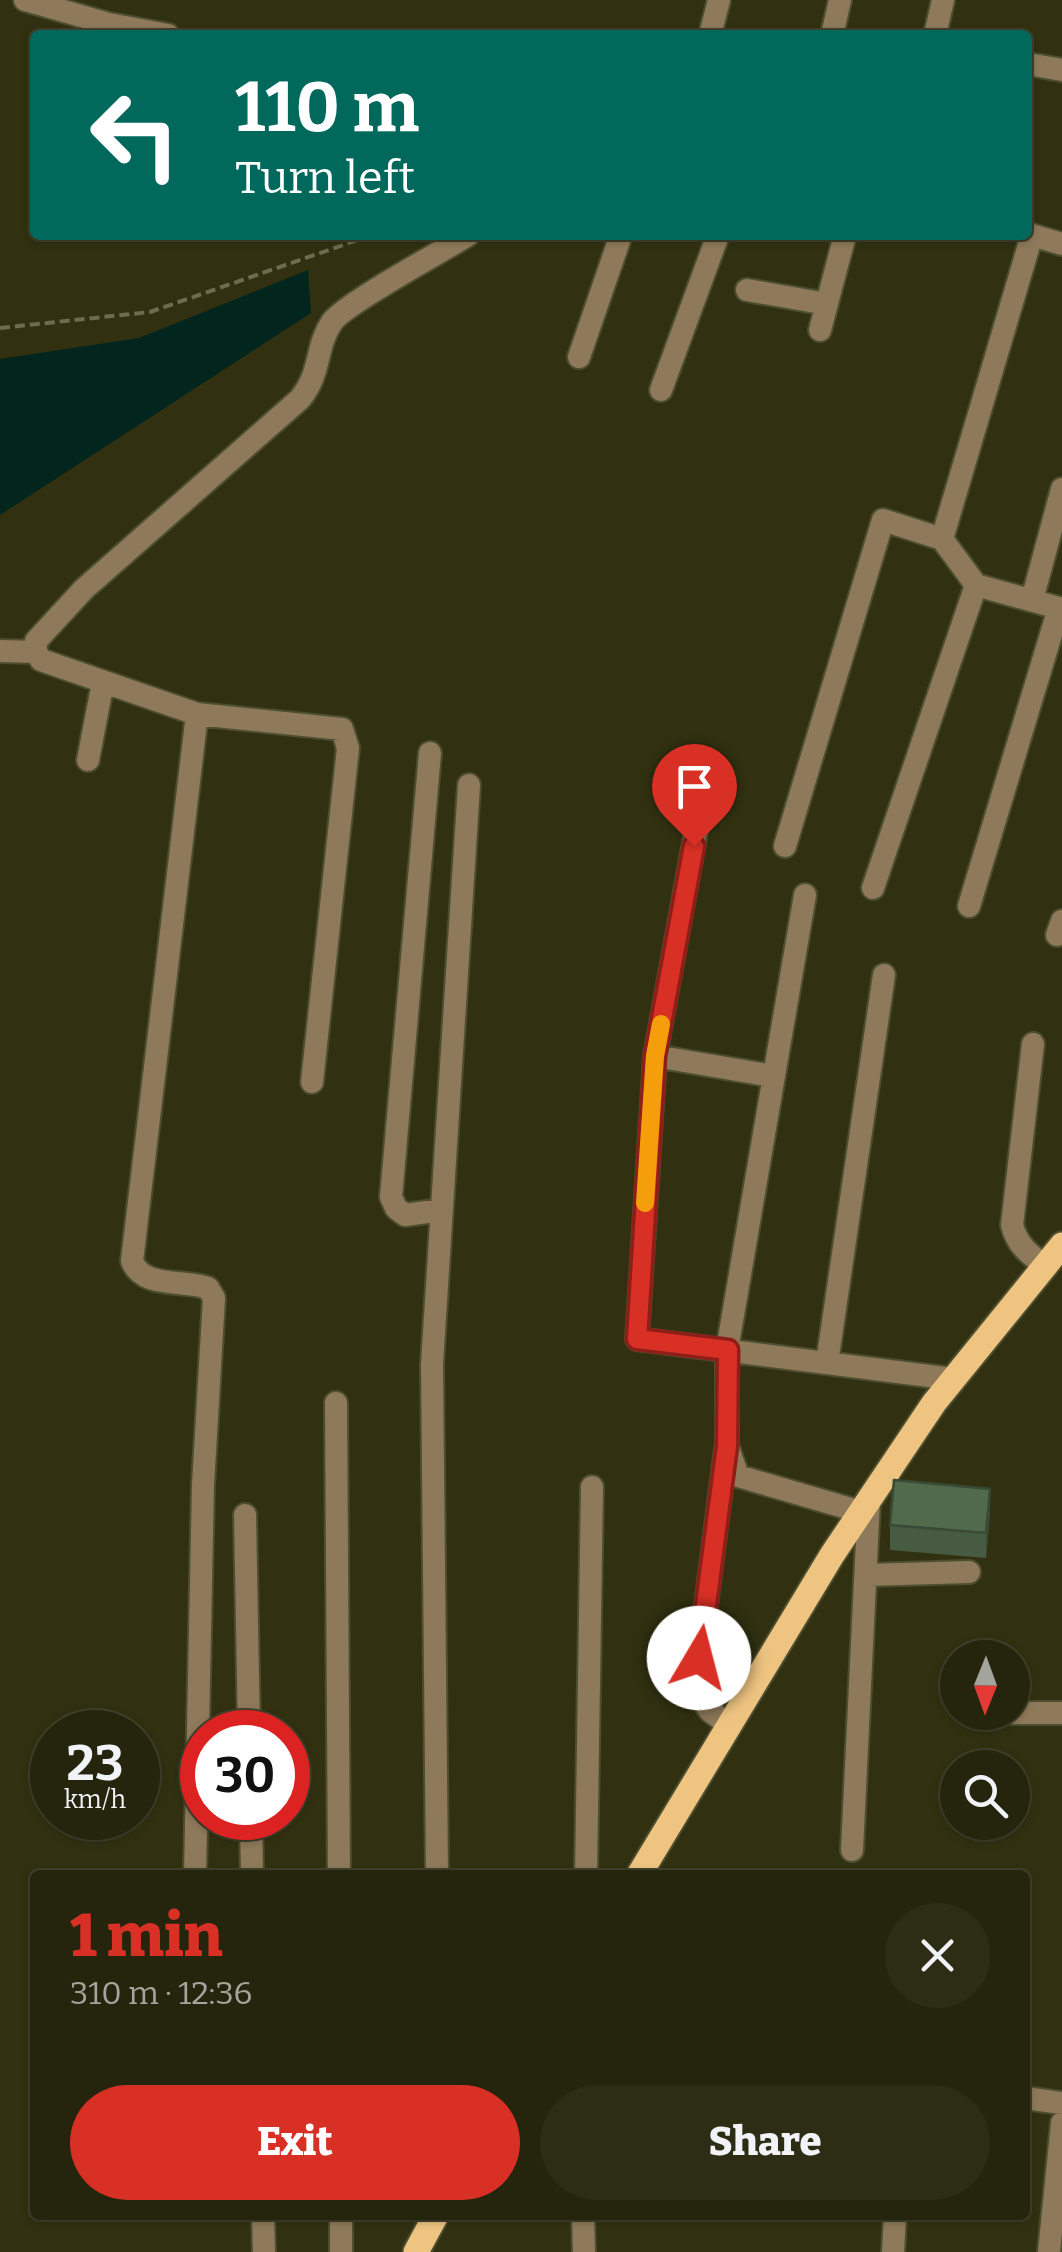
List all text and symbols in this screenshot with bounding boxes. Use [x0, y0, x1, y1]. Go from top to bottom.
text: 110 m [235, 66, 419, 150]
icon: left [70, 70, 200, 200]
text: Turn left [235, 151, 415, 205]
pin [652, 744, 737, 847]
icon: arrive [667, 759, 722, 814]
position arrow [647, 1606, 751, 1710]
north arrow [940, 1640, 1030, 1730]
map controls [940, 1640, 1030, 1840]
speed limit sign: 30 [180, 1710, 310, 1840]
text: 23 [67, 1733, 123, 1793]
button: search [940, 1750, 1030, 1840]
text: km/h [64, 1785, 126, 1815]
text: 1 min [70, 1900, 223, 1972]
button: close [885, 1903, 990, 2008]
text: 310 m · 12:36 [70, 1974, 252, 2012]
button: Exit [70, 2085, 520, 2200]
button: Share [540, 2085, 990, 2200]

